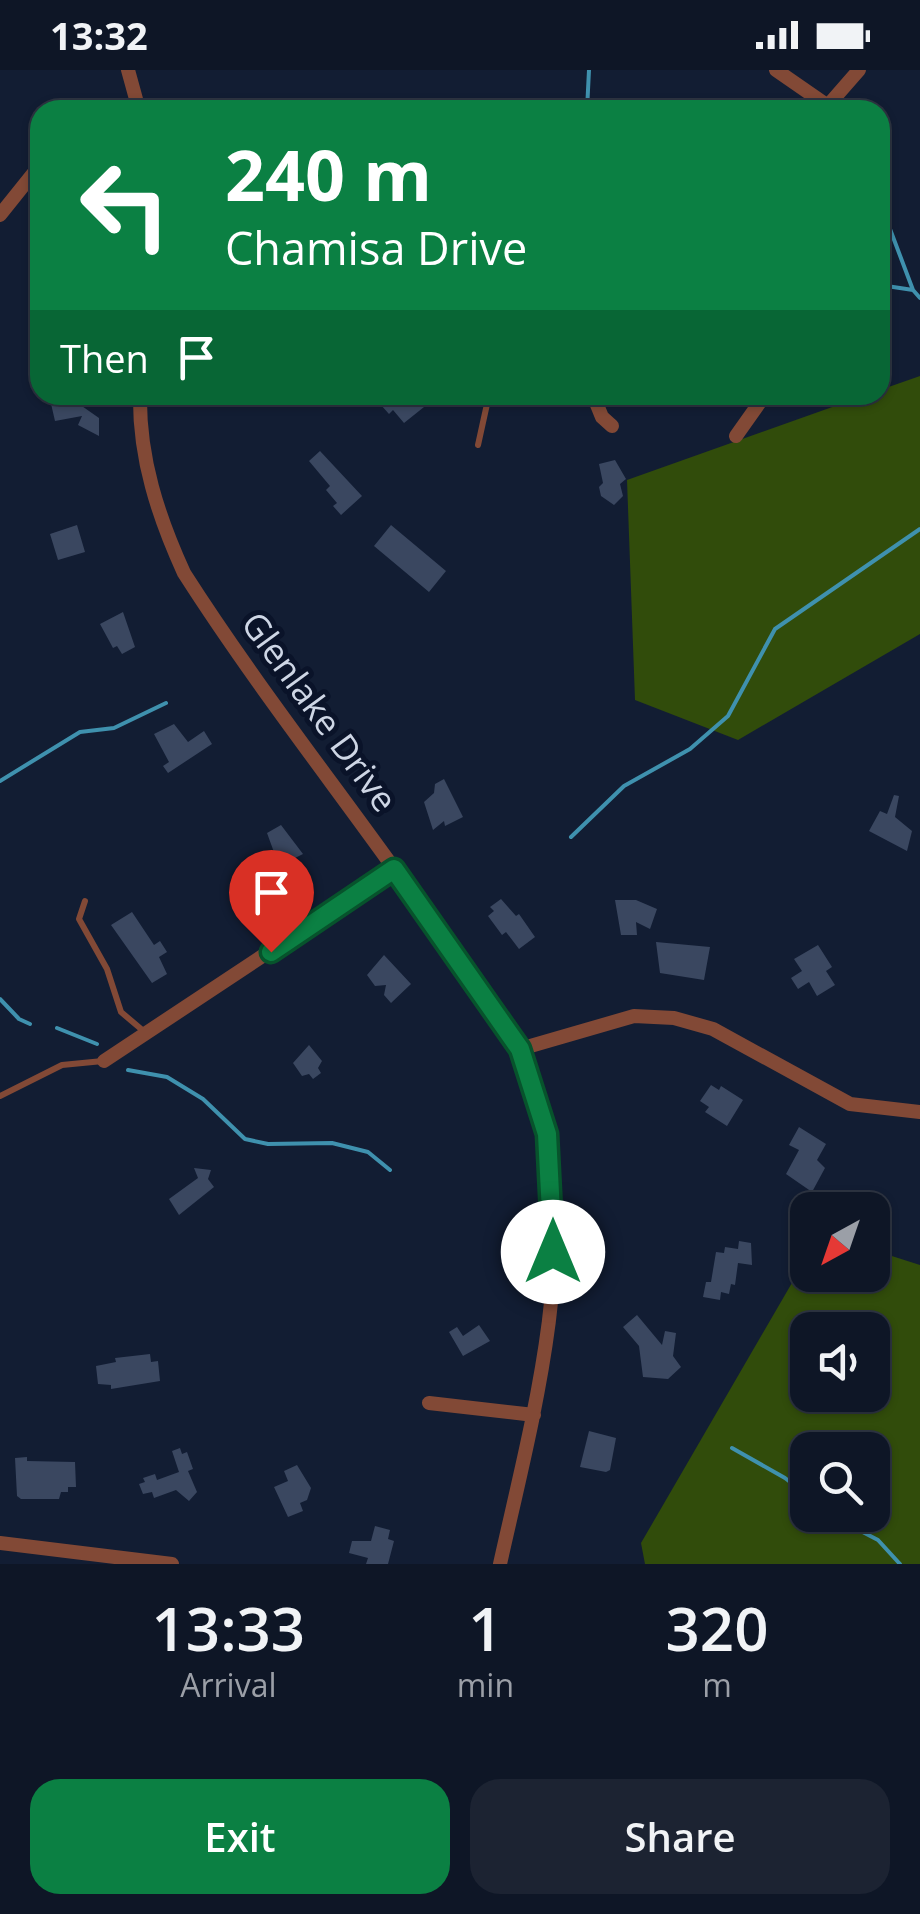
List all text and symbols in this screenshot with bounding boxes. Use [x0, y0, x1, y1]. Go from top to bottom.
text: 13:32 [50, 9, 148, 61]
text: 240 m [225, 126, 432, 222]
icon: left [60, 140, 190, 270]
text: Chamisa Drive [225, 217, 527, 278]
icon: arrive [169, 330, 224, 385]
text: Then [60, 332, 149, 384]
street label: Glenlake Drive [232, 602, 409, 821]
pin [229, 850, 314, 953]
icon: arrive [244, 865, 299, 920]
north arrow [790, 1192, 890, 1292]
map controls [790, 1192, 890, 1532]
position arrow [501, 1200, 605, 1304]
button: sound [790, 1312, 890, 1412]
button: search [790, 1432, 890, 1532]
text: 13:33 [152, 1587, 305, 1669]
text: 1 [468, 1587, 503, 1669]
text: 320 [666, 1587, 768, 1669]
text: Arrival [180, 1663, 277, 1706]
text: min [457, 1663, 514, 1706]
text: m [702, 1663, 732, 1706]
button: Exit [30, 1779, 450, 1894]
button: Share [470, 1779, 890, 1894]

